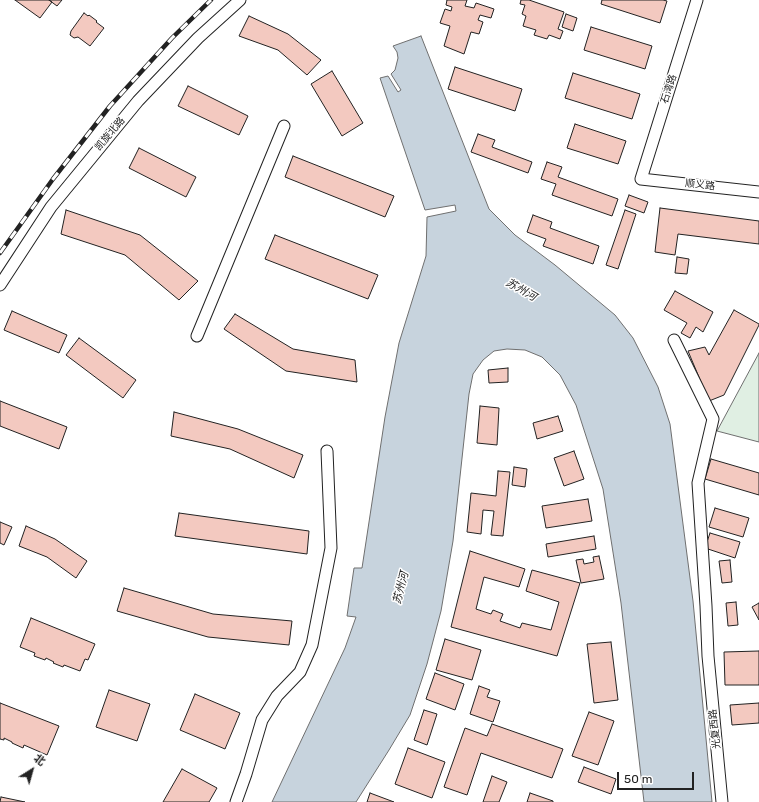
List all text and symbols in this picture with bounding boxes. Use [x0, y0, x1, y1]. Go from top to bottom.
street label: 石湾路 [659, 73, 679, 105]
street label: 凯旋北路 [93, 115, 127, 153]
street label: 顺义路 [684, 177, 716, 193]
water label: 苏州河 [503, 276, 539, 304]
water label: 苏州河 [391, 570, 411, 606]
street label: 光复西路 [707, 708, 723, 750]
north arrow [12, 750, 52, 790]
text: 北 [31, 752, 48, 769]
scale bar [619, 764, 696, 790]
text: 50 m [624, 772, 652, 786]

